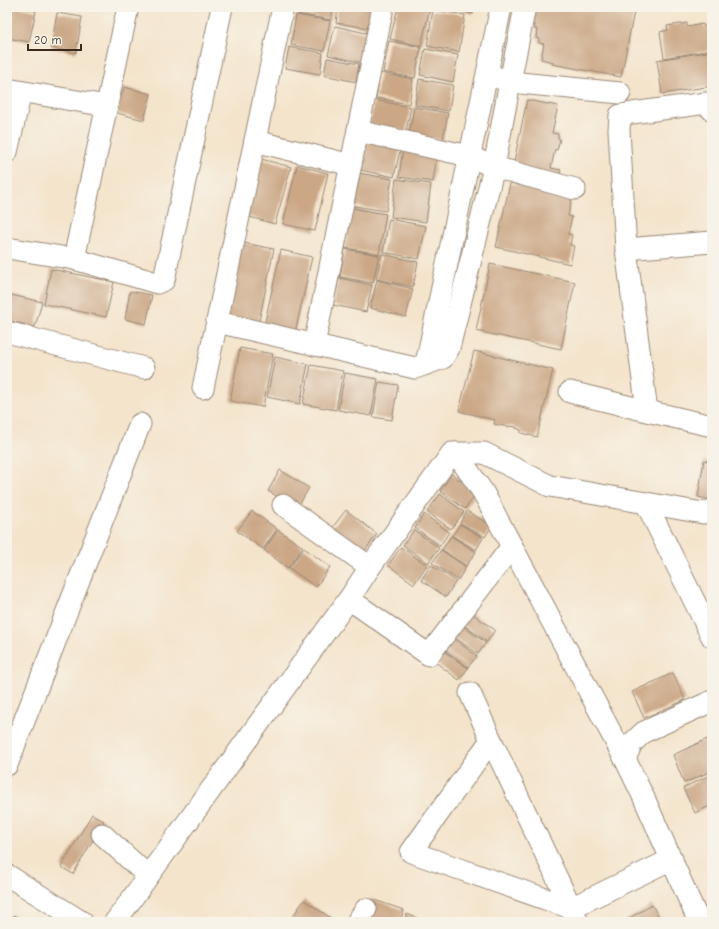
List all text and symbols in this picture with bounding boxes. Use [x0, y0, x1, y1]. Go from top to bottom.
scale bar [28, 26, 81, 52]
text: 20 m [34, 33, 62, 47]

